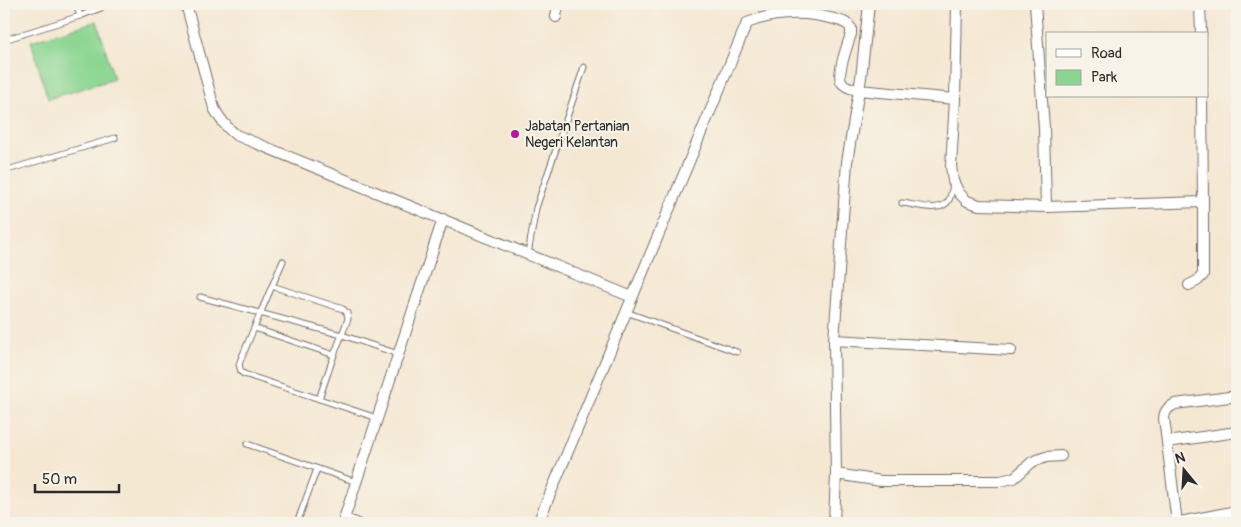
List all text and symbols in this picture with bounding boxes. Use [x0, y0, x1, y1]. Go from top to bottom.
legend [1046, 32, 1208, 98]
text: Road [1091, 44, 1122, 63]
text: Park [1091, 68, 1118, 87]
place label: Jabatan Pertanian Negeri Kelantan [525, 118, 630, 151]
marker: Jabatan Pertanian Negeri Kelantan [509, 128, 521, 140]
north arrow [1158, 444, 1208, 494]
text: N [1173, 449, 1187, 468]
scale bar [35, 462, 119, 494]
text: 50 m [42, 470, 77, 489]

